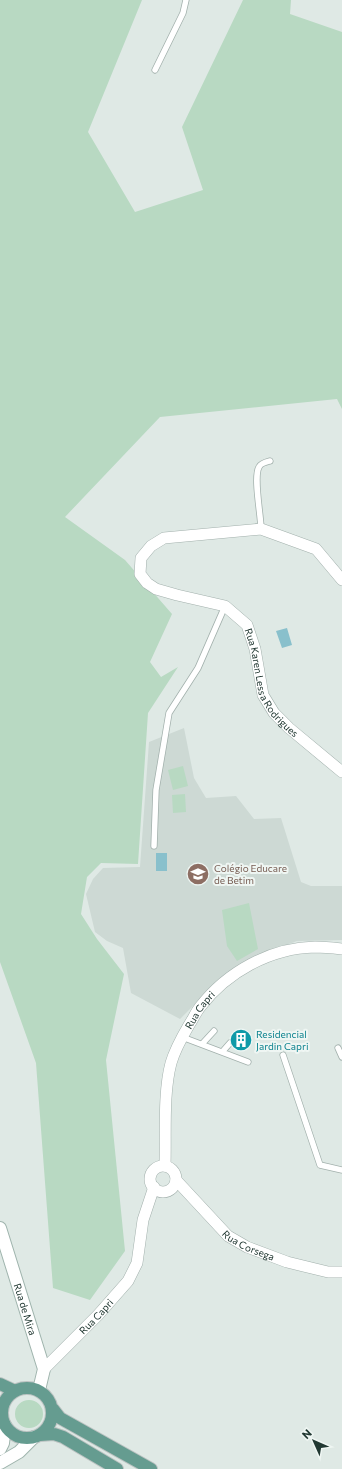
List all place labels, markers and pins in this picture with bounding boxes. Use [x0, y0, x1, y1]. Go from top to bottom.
school or university icon: Colégio Educare de Betim [185, 861, 211, 887]
place label: Colégio Educare de Betim [214, 862, 287, 886]
building icon: Residencial Jardin Capri [228, 1027, 254, 1053]
place label: Residencial Jardin Capri [256, 1028, 309, 1052]

